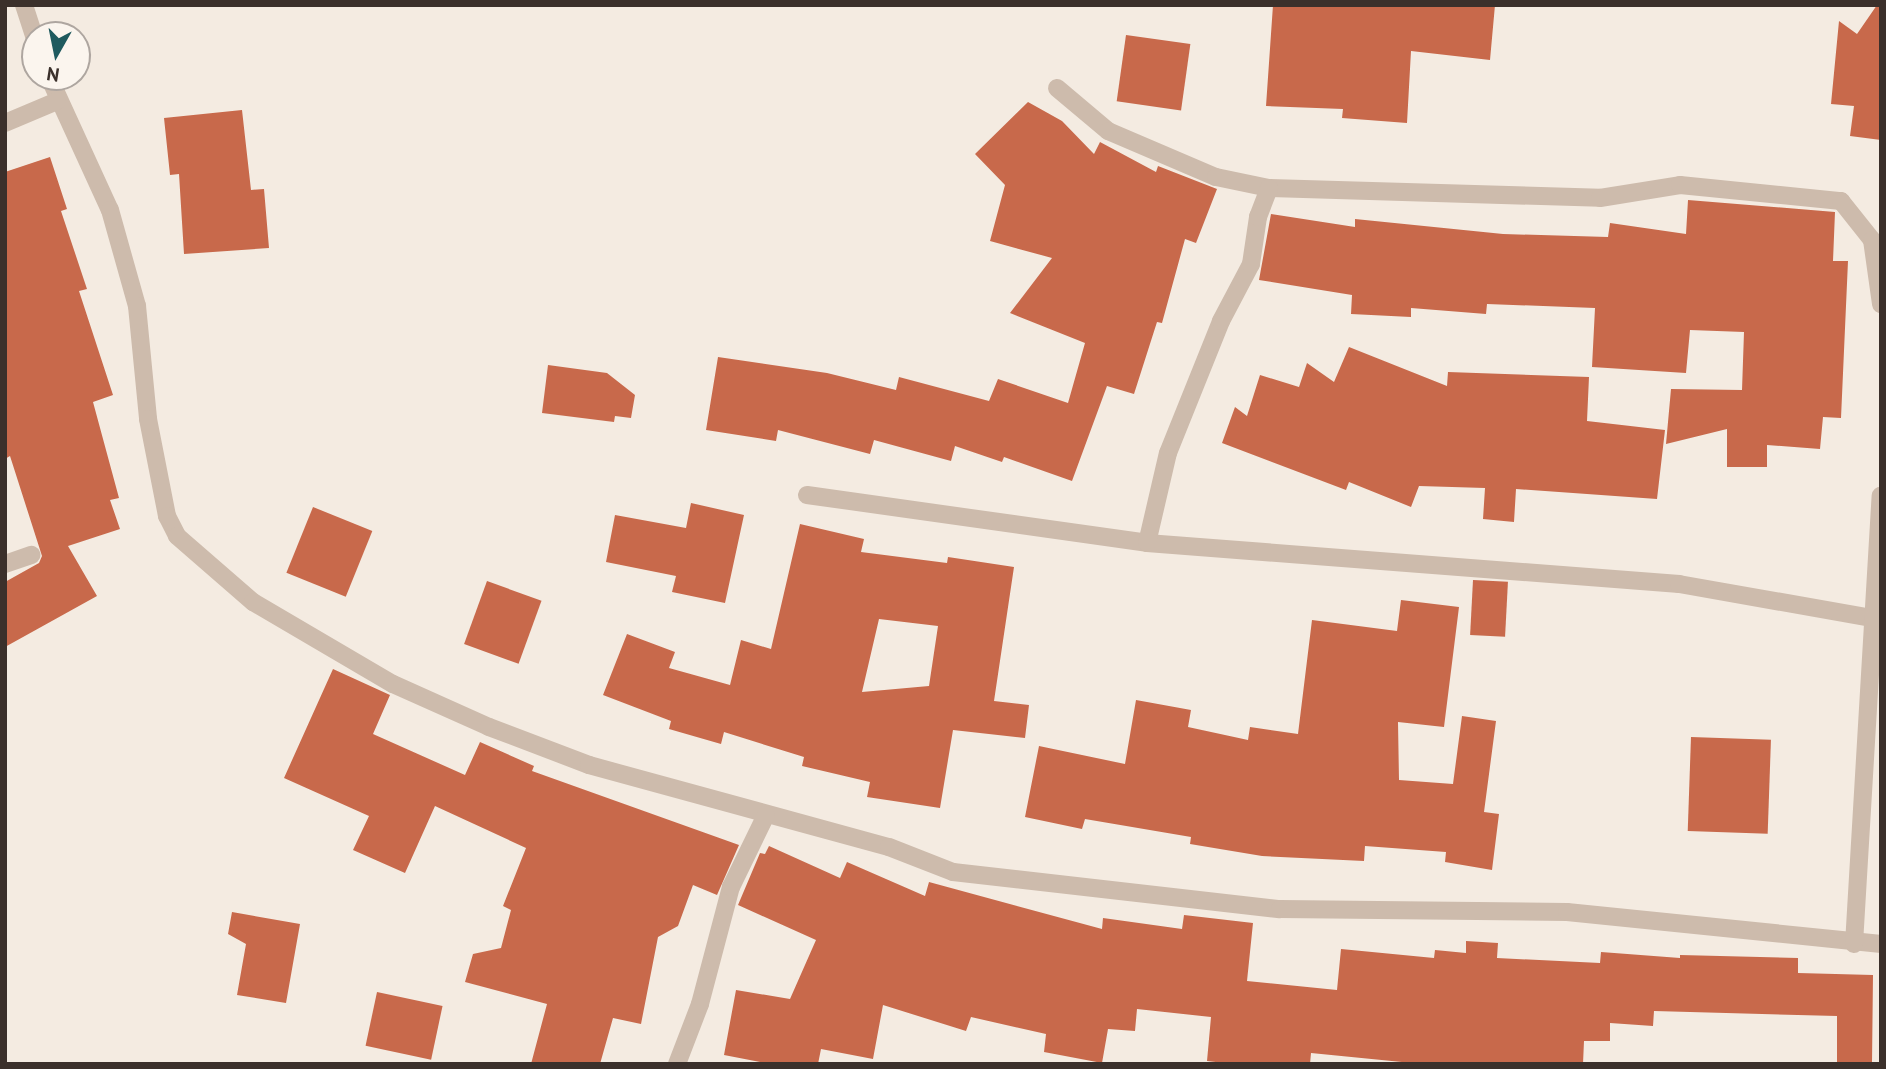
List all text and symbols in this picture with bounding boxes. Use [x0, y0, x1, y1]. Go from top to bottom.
north arrow [21, 21, 91, 91]
text: N [45, 62, 61, 88]

